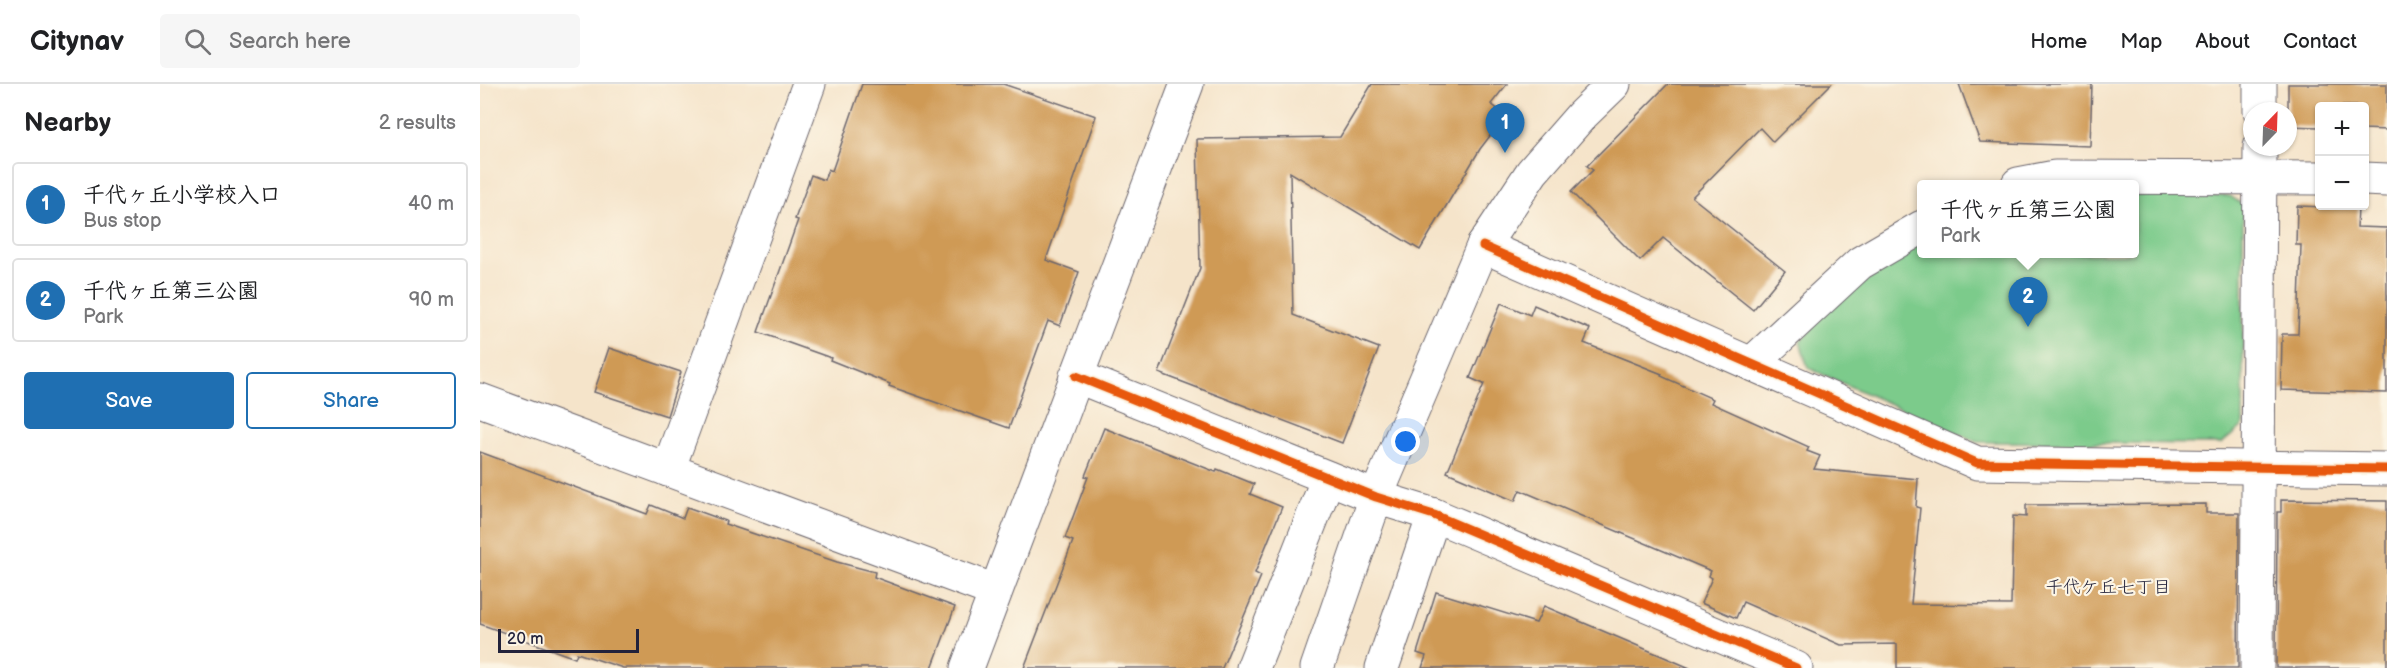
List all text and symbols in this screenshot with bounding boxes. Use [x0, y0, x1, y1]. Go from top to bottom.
search box [160, 14, 580, 68]
text: Citynav [30, 25, 124, 58]
icon: search [181, 25, 214, 58]
text: Search here [229, 28, 351, 55]
text: Home [2030, 29, 2087, 54]
text: Map [2120, 29, 2162, 54]
text: About [2195, 29, 2250, 54]
text: Contact [2283, 29, 2357, 54]
north arrow [2243, 102, 2297, 156]
map controls [2315, 102, 2369, 210]
button: + [2315, 102, 2369, 156]
pin: 1 [1486, 104, 1524, 153]
text: Nearby [24, 108, 111, 139]
text: 2 results [379, 111, 456, 135]
button: − [2315, 156, 2369, 210]
popup [1917, 180, 2139, 258]
text: 千代ヶ丘小学校入口 [83, 182, 281, 209]
text: 1 [41, 192, 50, 216]
text: 40 m [408, 192, 454, 216]
text: 千代ヶ丘第三公園 [1940, 197, 2116, 224]
text: Bus stop [83, 209, 162, 233]
text: Park [1940, 224, 1980, 248]
text: 千代ヶ丘第三公園 [83, 278, 259, 305]
pin: 2 [2008, 278, 2048, 327]
text: 2 [40, 288, 51, 312]
text: 90 m [409, 288, 454, 312]
text: Park [83, 305, 123, 329]
button: Save [24, 372, 234, 429]
button: Share [246, 372, 456, 429]
your location [1391, 427, 1420, 456]
district label: 千代ケ丘七丁目 [2045, 577, 2171, 598]
scale bar [498, 626, 639, 654]
text: 20 m [507, 630, 543, 649]

